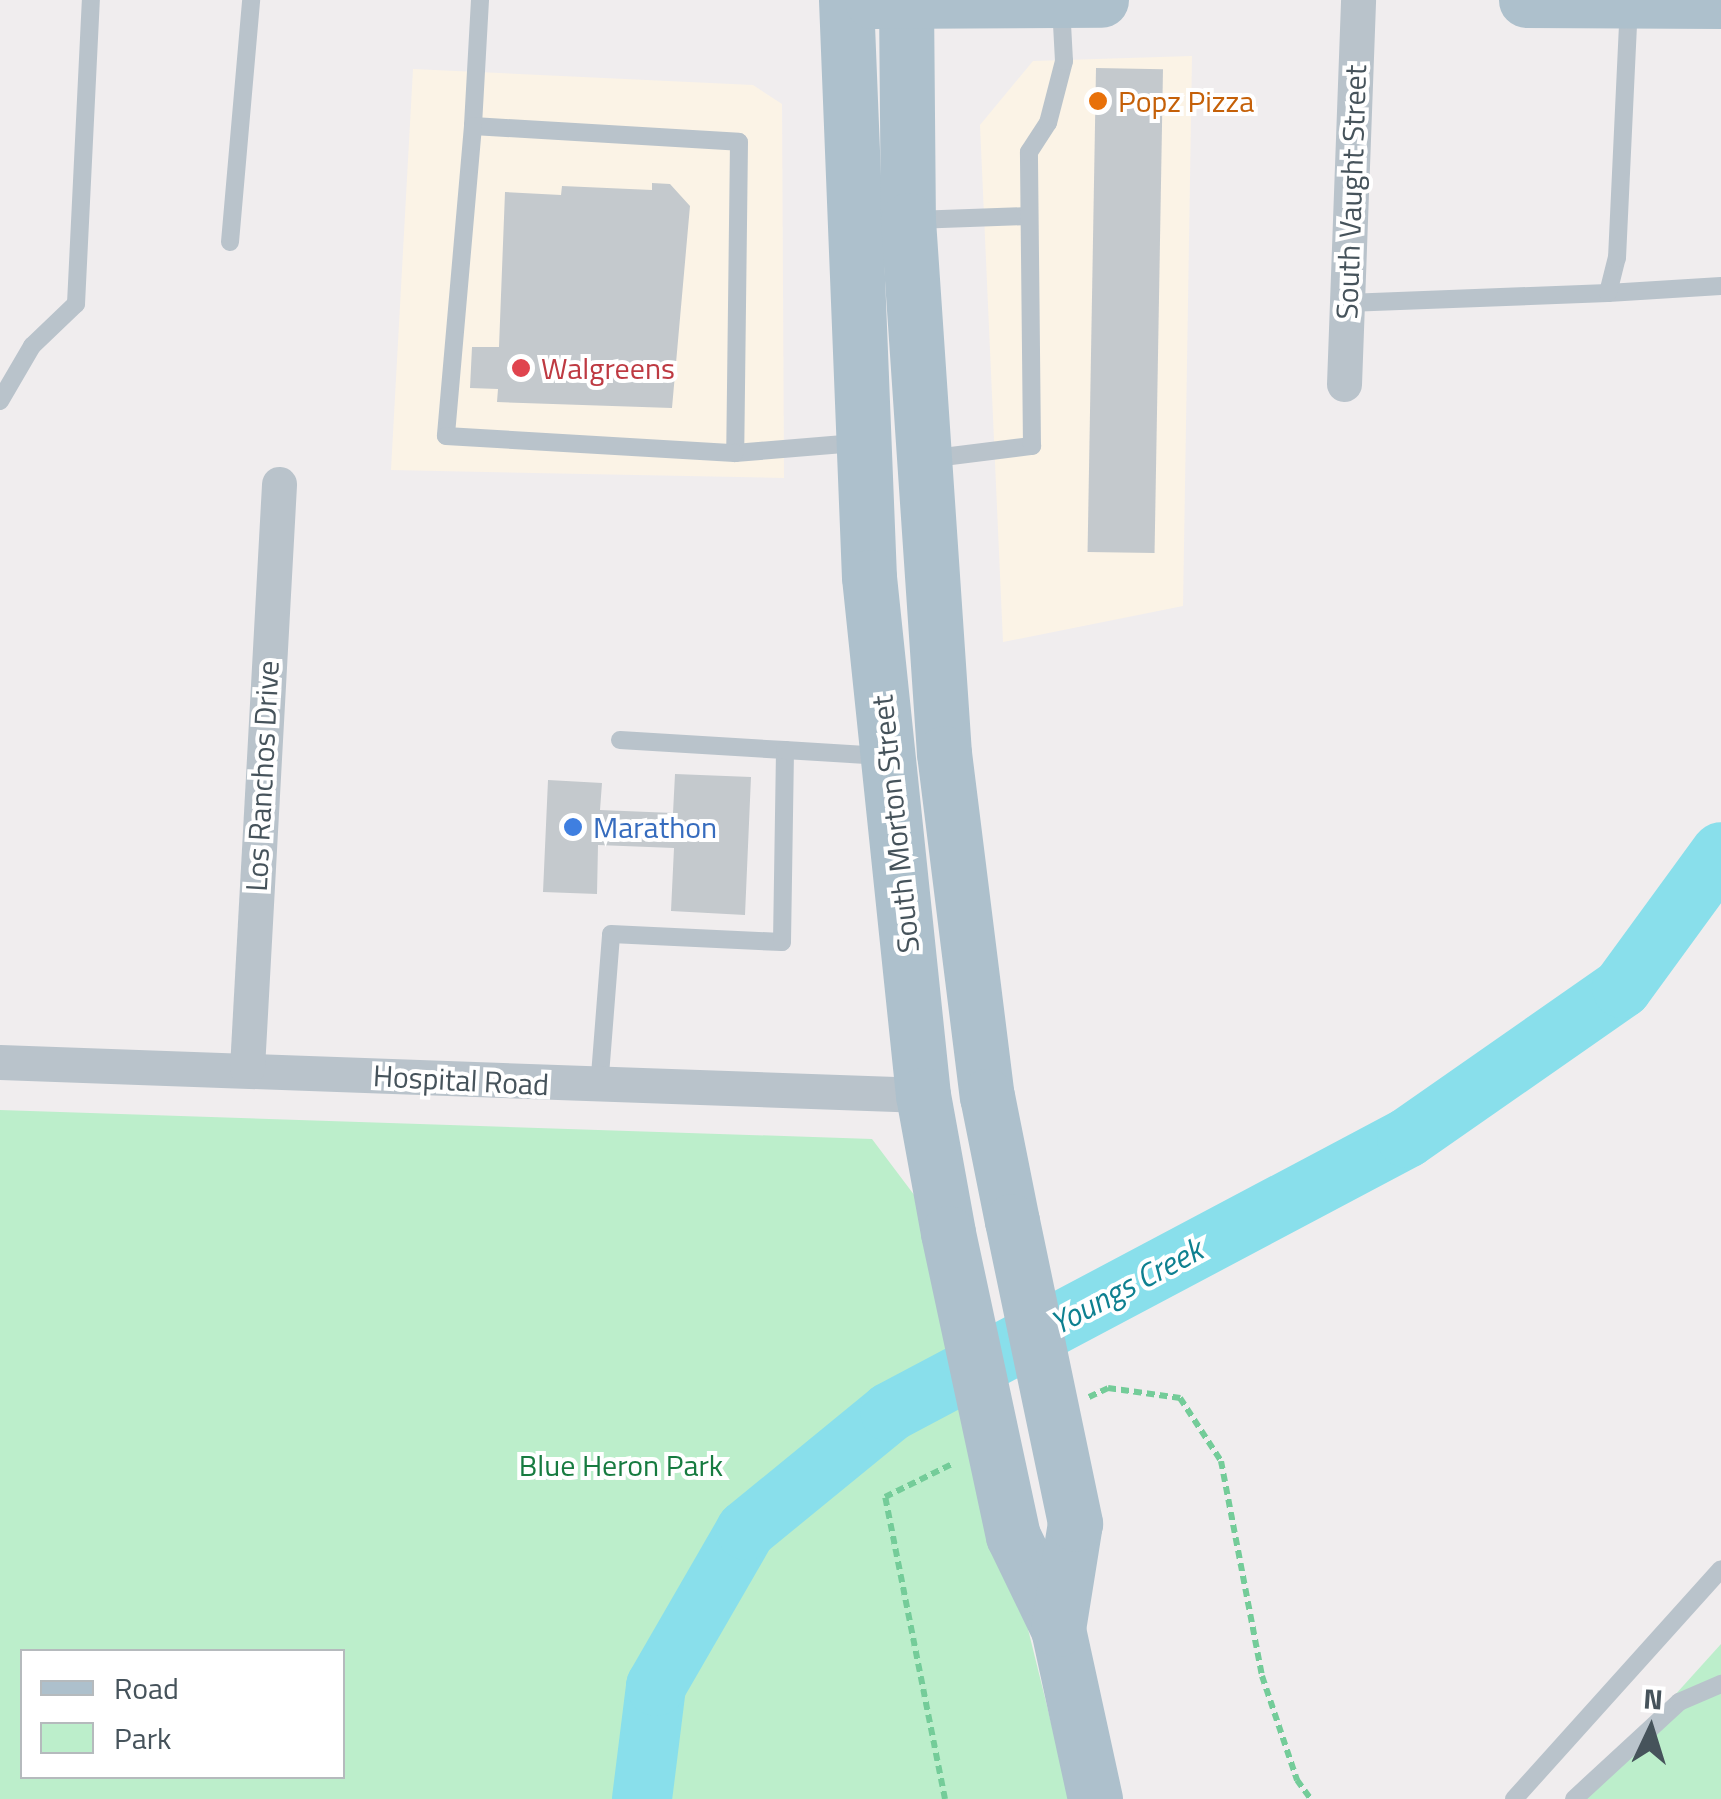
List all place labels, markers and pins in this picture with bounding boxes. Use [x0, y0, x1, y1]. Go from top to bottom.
place label: Popz Pizza [1118, 83, 1254, 119]
marker: Popz Pizza [1087, 90, 1109, 112]
place label: Walgreens [541, 350, 675, 386]
marker: Walgreens [510, 357, 532, 379]
place label: Marathon [593, 809, 717, 845]
marker: Marathon [562, 816, 584, 838]

